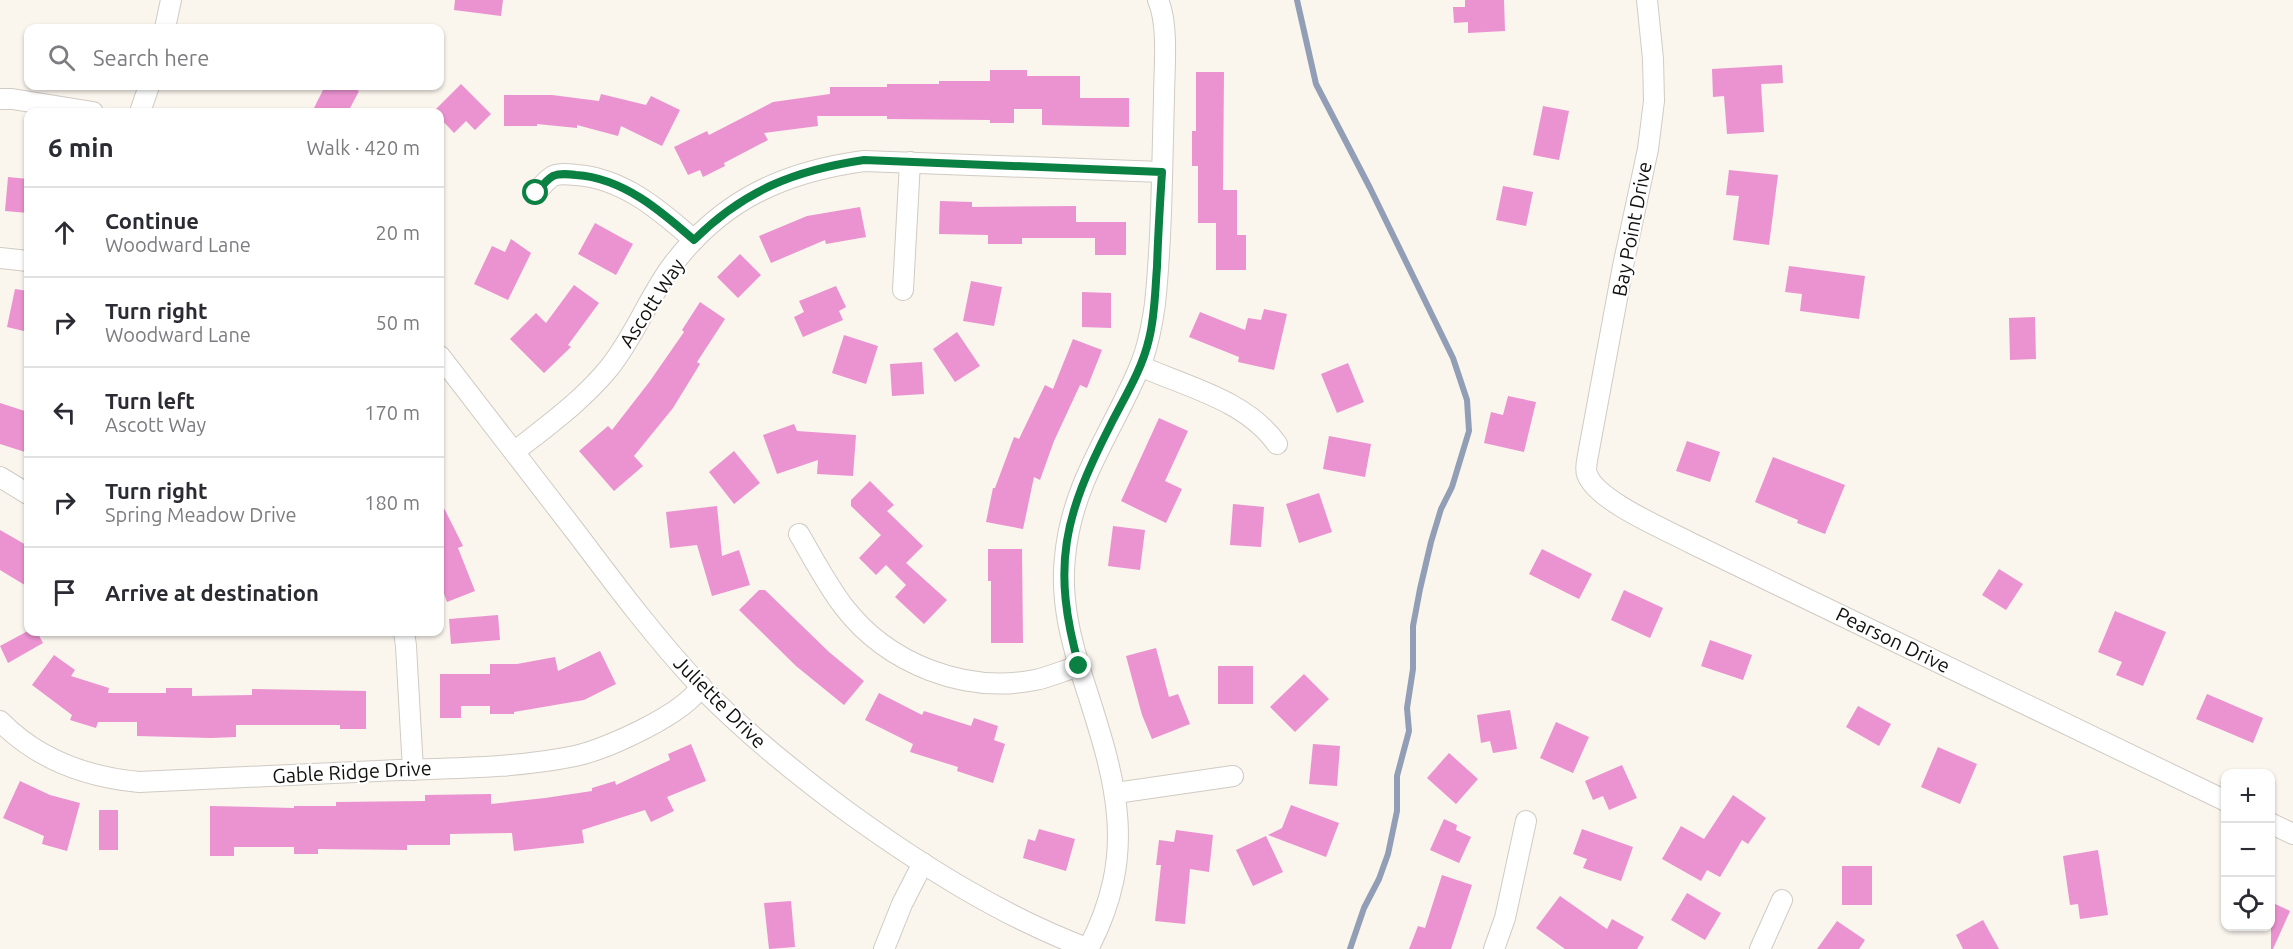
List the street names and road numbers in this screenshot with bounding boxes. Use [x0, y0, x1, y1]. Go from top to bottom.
street label: Bay Point Drive [1607, 160, 1656, 298]
street label: Ascott Way [614, 254, 689, 351]
street label: Pearson Drive [1832, 602, 1954, 677]
street label: Juliette Drive [669, 651, 771, 753]
street label: Gable Ridge Drive [272, 756, 432, 787]

